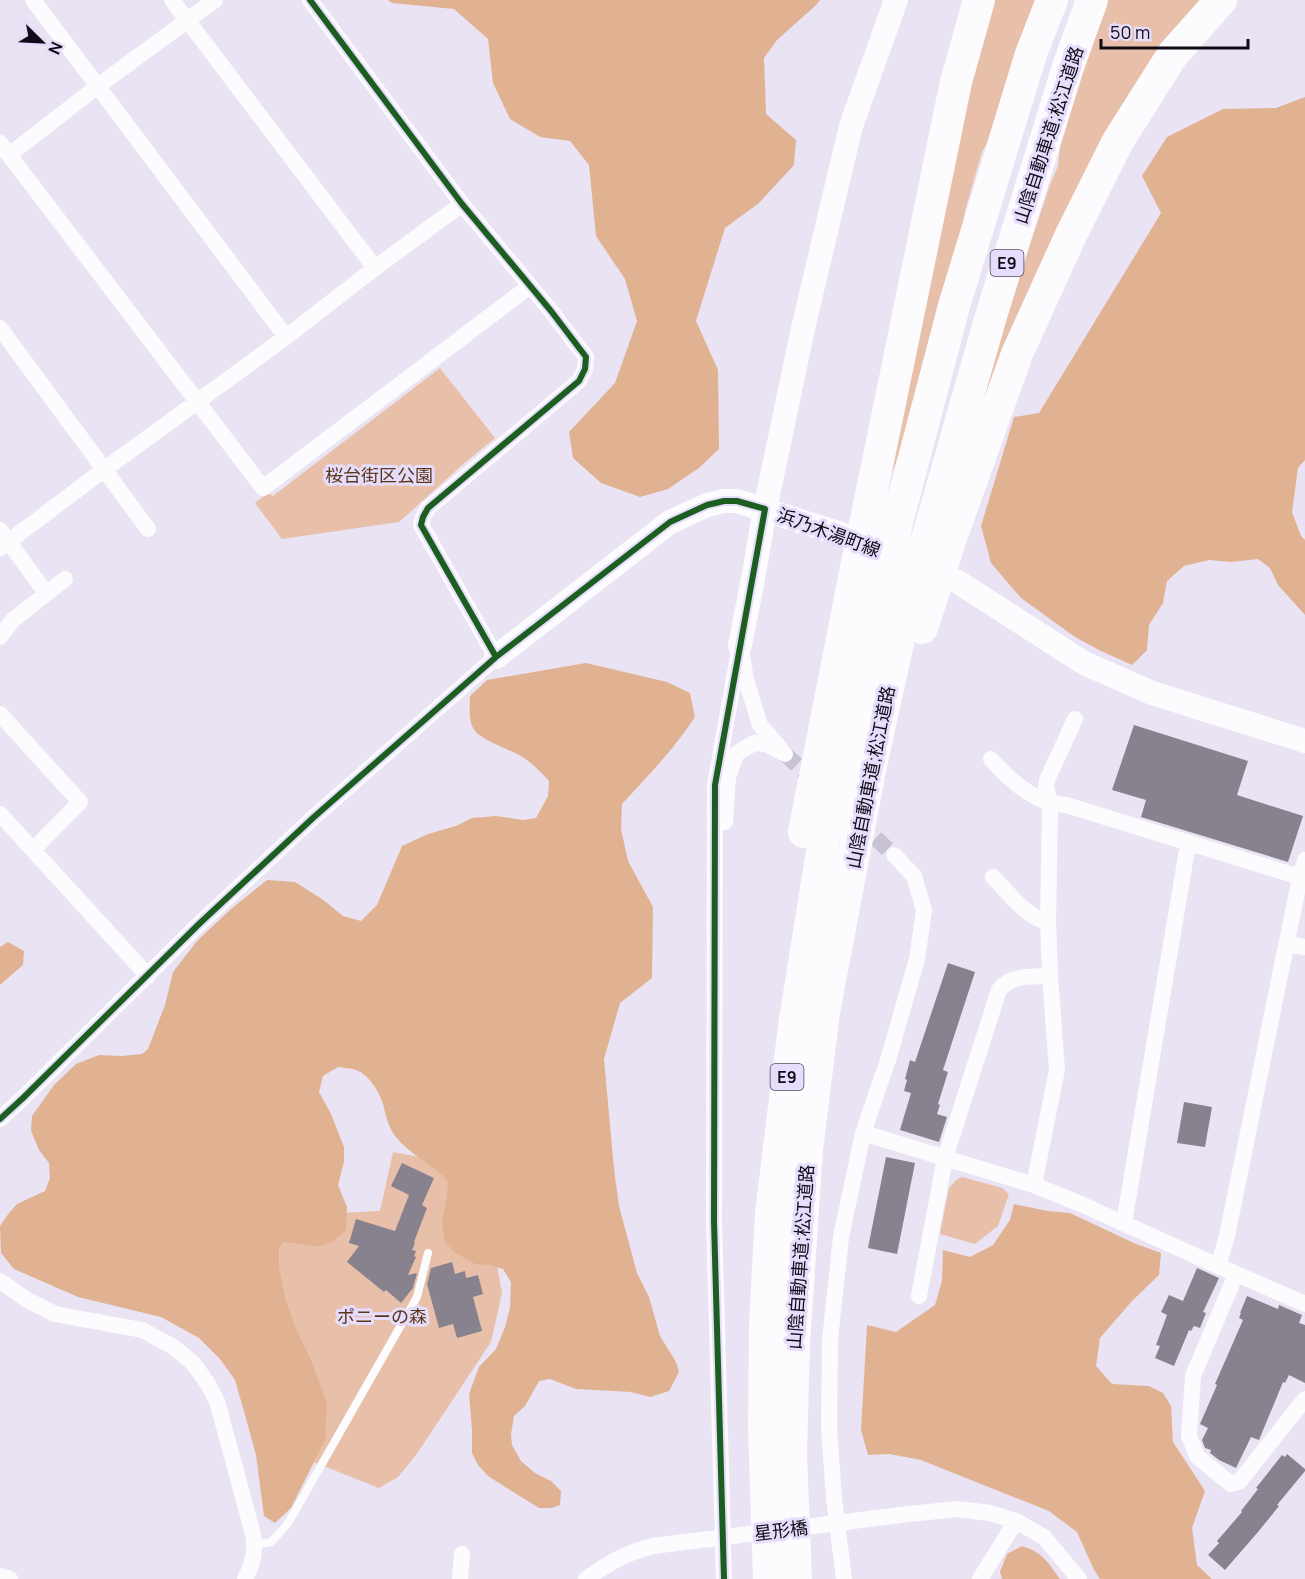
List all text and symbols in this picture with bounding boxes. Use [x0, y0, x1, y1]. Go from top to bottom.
north arrow [12, 12, 72, 72]
scale bar [1101, 12, 1248, 50]
text: 50 m [1110, 20, 1150, 44]
text: N [43, 38, 68, 58]
street label: 山陰自動車道;松江道路 [1008, 43, 1088, 227]
road number: E9 [990, 250, 1024, 276]
park label: 桜台街区公園 [325, 463, 433, 487]
street label: 浜乃木湯町線 [774, 502, 884, 562]
street label: 山陰自動車道;松江道路 [841, 684, 899, 870]
road number: E9 [770, 1064, 804, 1090]
street label: 山陰自動車道;松江道路 [782, 1164, 818, 1350]
park label: ポニーの森 [337, 1304, 427, 1328]
street label: 星形橋 [753, 1515, 809, 1545]

